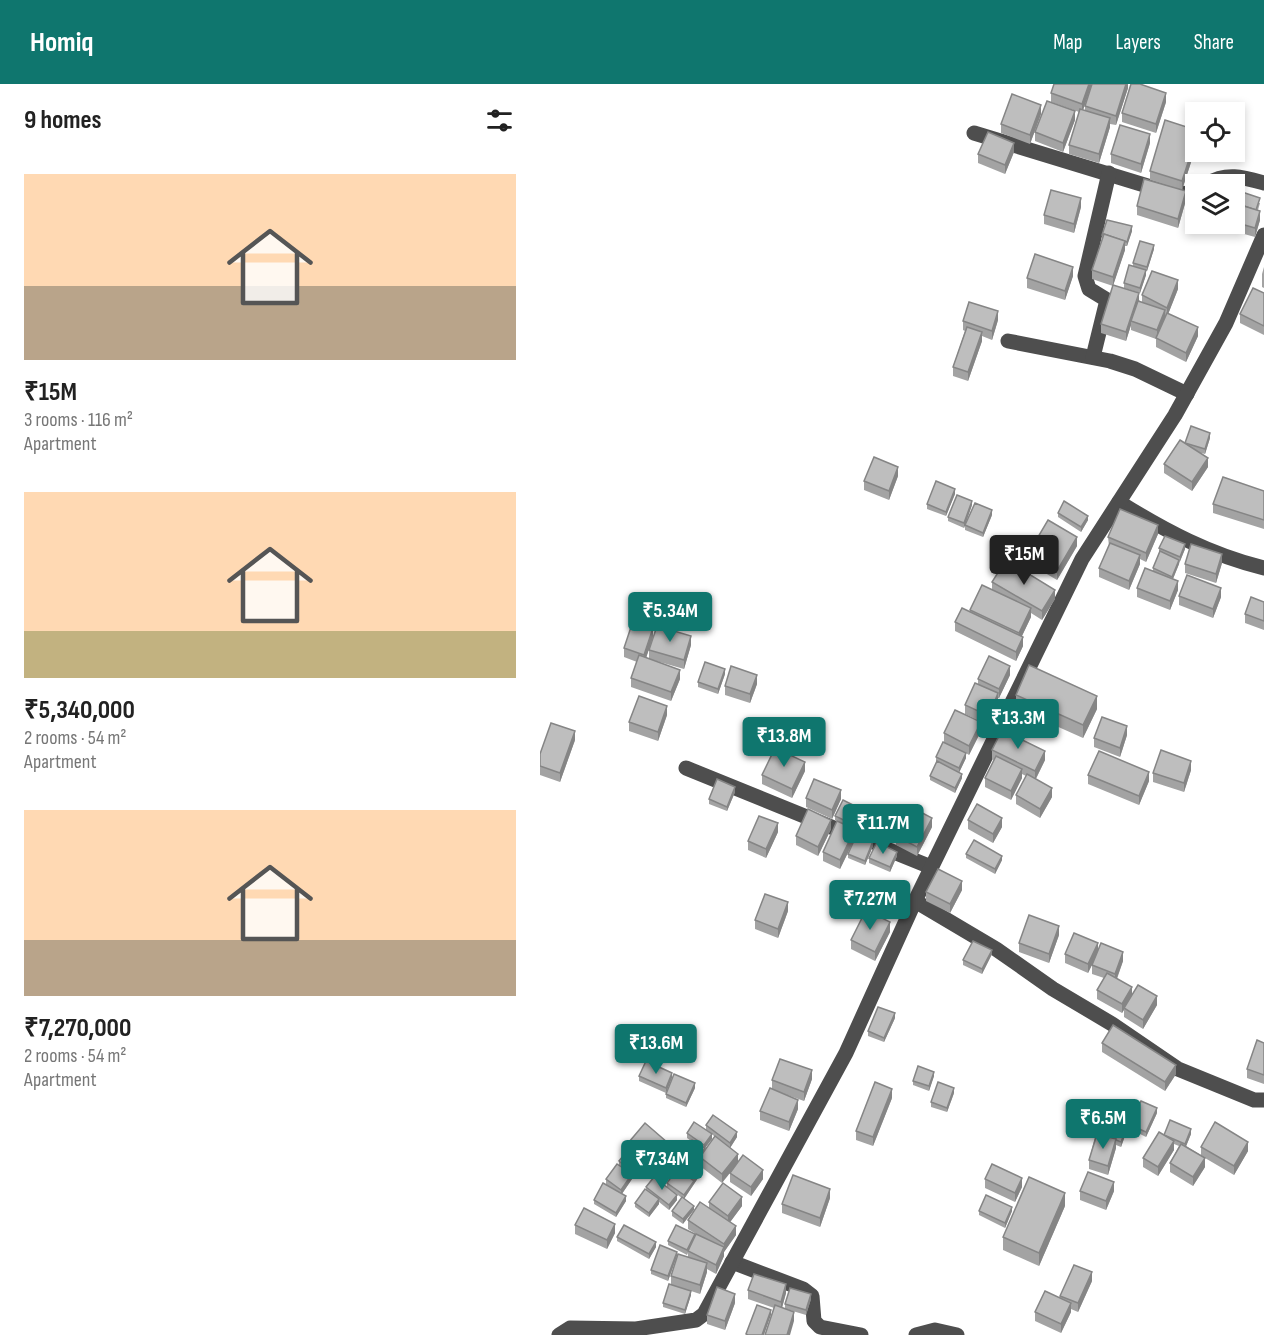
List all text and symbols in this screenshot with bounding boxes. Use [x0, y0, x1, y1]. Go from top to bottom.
text: Homiq [30, 26, 94, 59]
text: Map [1053, 30, 1082, 55]
text: Layers [1115, 30, 1161, 55]
text: Share [1194, 30, 1234, 55]
map controls [1185, 102, 1245, 234]
button: locate [1185, 102, 1245, 162]
icon: filters [483, 104, 516, 137]
text: 9 homes [24, 105, 102, 136]
button: layers [1185, 174, 1245, 234]
icon: home [216, 213, 324, 321]
text: ₹15M [24, 377, 77, 408]
text: 3 rooms · 116 m² [24, 408, 133, 432]
text: Apartment [24, 432, 97, 456]
icon: home [216, 531, 324, 639]
pin: ₹15M [988, 535, 1060, 586]
text: ₹15M [1004, 542, 1044, 566]
pin: ₹5.34M [621, 592, 719, 643]
text: ₹5.34M [642, 599, 698, 623]
text: ₹5,340,000 [24, 695, 135, 726]
pin: ₹13.3M [969, 699, 1067, 750]
text: ₹13.3M [991, 706, 1045, 730]
pin: ₹13.8M [735, 717, 833, 768]
text: ₹13.8M [757, 724, 811, 748]
text: 2 rooms · 54 m² [24, 726, 126, 750]
text: Apartment [24, 750, 97, 774]
pin: ₹11.7M [834, 804, 932, 855]
text: ₹11.7M [857, 811, 909, 835]
icon: home [216, 849, 324, 957]
pin: ₹7.27M [821, 880, 919, 931]
text: ₹7.27M [843, 887, 897, 911]
text: ₹7,270,000 [24, 1013, 131, 1044]
pin: ₹13.6M [607, 1024, 705, 1075]
text: ₹13.6M [629, 1031, 683, 1055]
text: 2 rooms · 54 m² [24, 1044, 126, 1068]
text: Apartment [24, 1068, 97, 1092]
pin: ₹6.5M [1061, 1099, 1145, 1150]
text: ₹6.5M [1080, 1106, 1126, 1130]
pin: ₹7.34M [613, 1140, 711, 1191]
text: ₹7.34M [635, 1147, 689, 1171]

